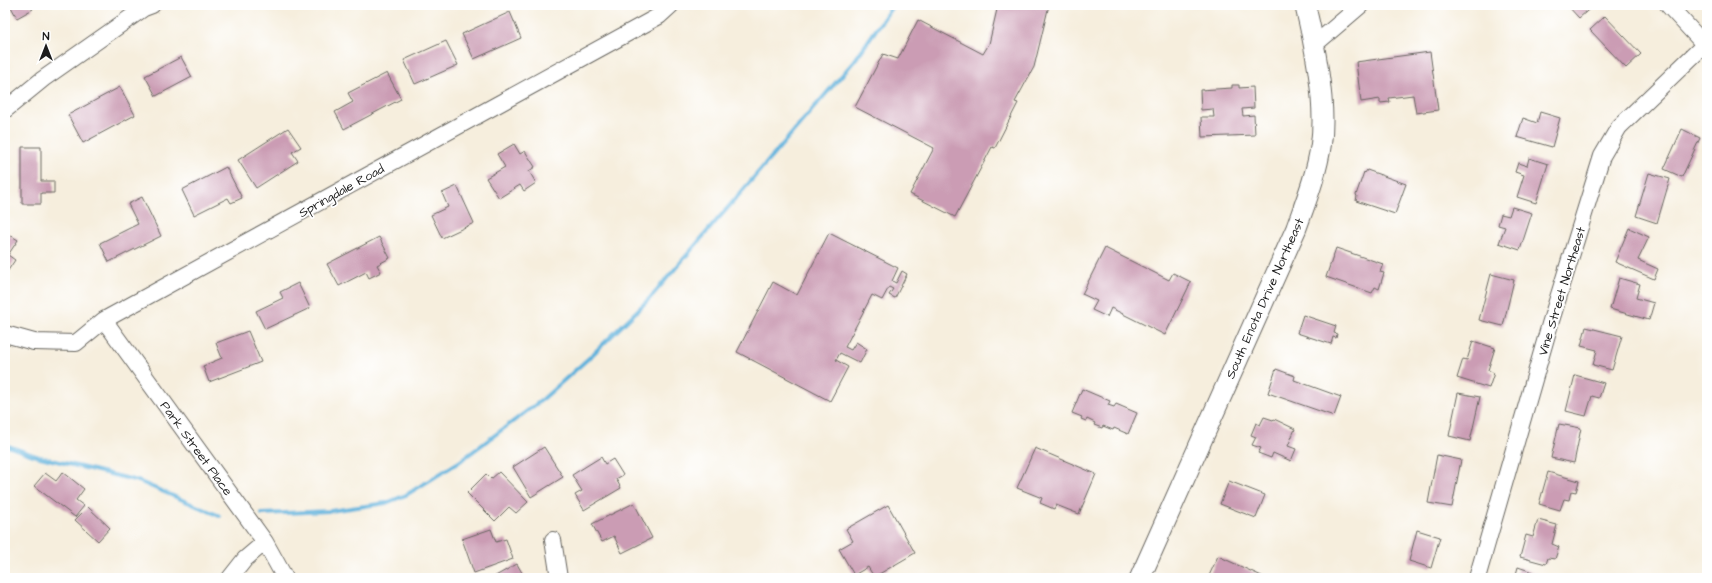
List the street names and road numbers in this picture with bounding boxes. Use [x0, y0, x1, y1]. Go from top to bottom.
street label: Springdale Road [295, 160, 388, 223]
street label: South Enota Drive Northeast [1221, 215, 1309, 382]
street label: Vine Street Northeast [1534, 224, 1590, 358]
street label: Park Street Place [156, 398, 237, 500]

